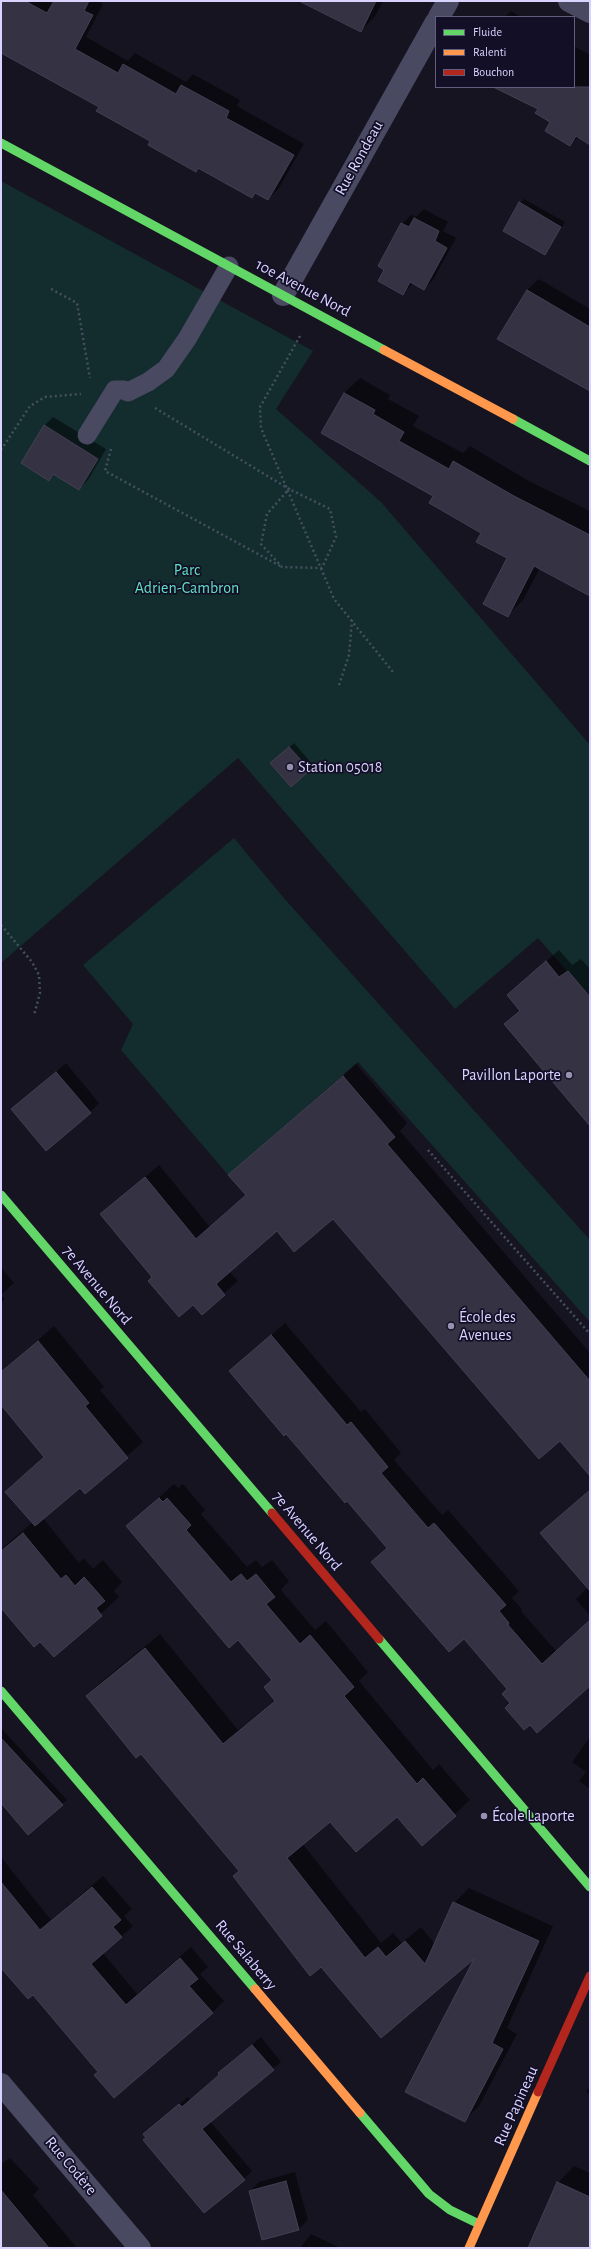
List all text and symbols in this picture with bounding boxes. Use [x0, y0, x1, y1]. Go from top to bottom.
legend [435, 16, 575, 88]
text: Fluide [473, 26, 502, 38]
text: Ralenti [473, 46, 506, 58]
text: Bouchon [473, 66, 514, 78]
street label: Rue Rondeau [331, 117, 387, 199]
street label: 10e Avenue Nord [252, 255, 354, 321]
park label: Parc Adrien-Cambron [135, 560, 239, 598]
place label: Station 05018 [298, 757, 382, 777]
marker: Station 05018 [285, 762, 295, 772]
place label: Pavillon Laporte [461, 1065, 561, 1085]
marker: Pavillon Laporte [564, 1070, 574, 1080]
street label: 7e Avenue Nord [58, 1241, 136, 1329]
place label: École des Avenues [459, 1307, 516, 1345]
marker: École des Avenues [446, 1321, 456, 1331]
street label: 7e Avenue Nord [268, 1487, 346, 1575]
place label: École Laporte [492, 1806, 575, 1826]
marker: École Laporte [479, 1811, 489, 1821]
street label: Rue Salaberry [211, 1916, 281, 1994]
street label: Rue Papineau [490, 2063, 542, 2149]
street label: Rue Codère [41, 2133, 101, 2199]

